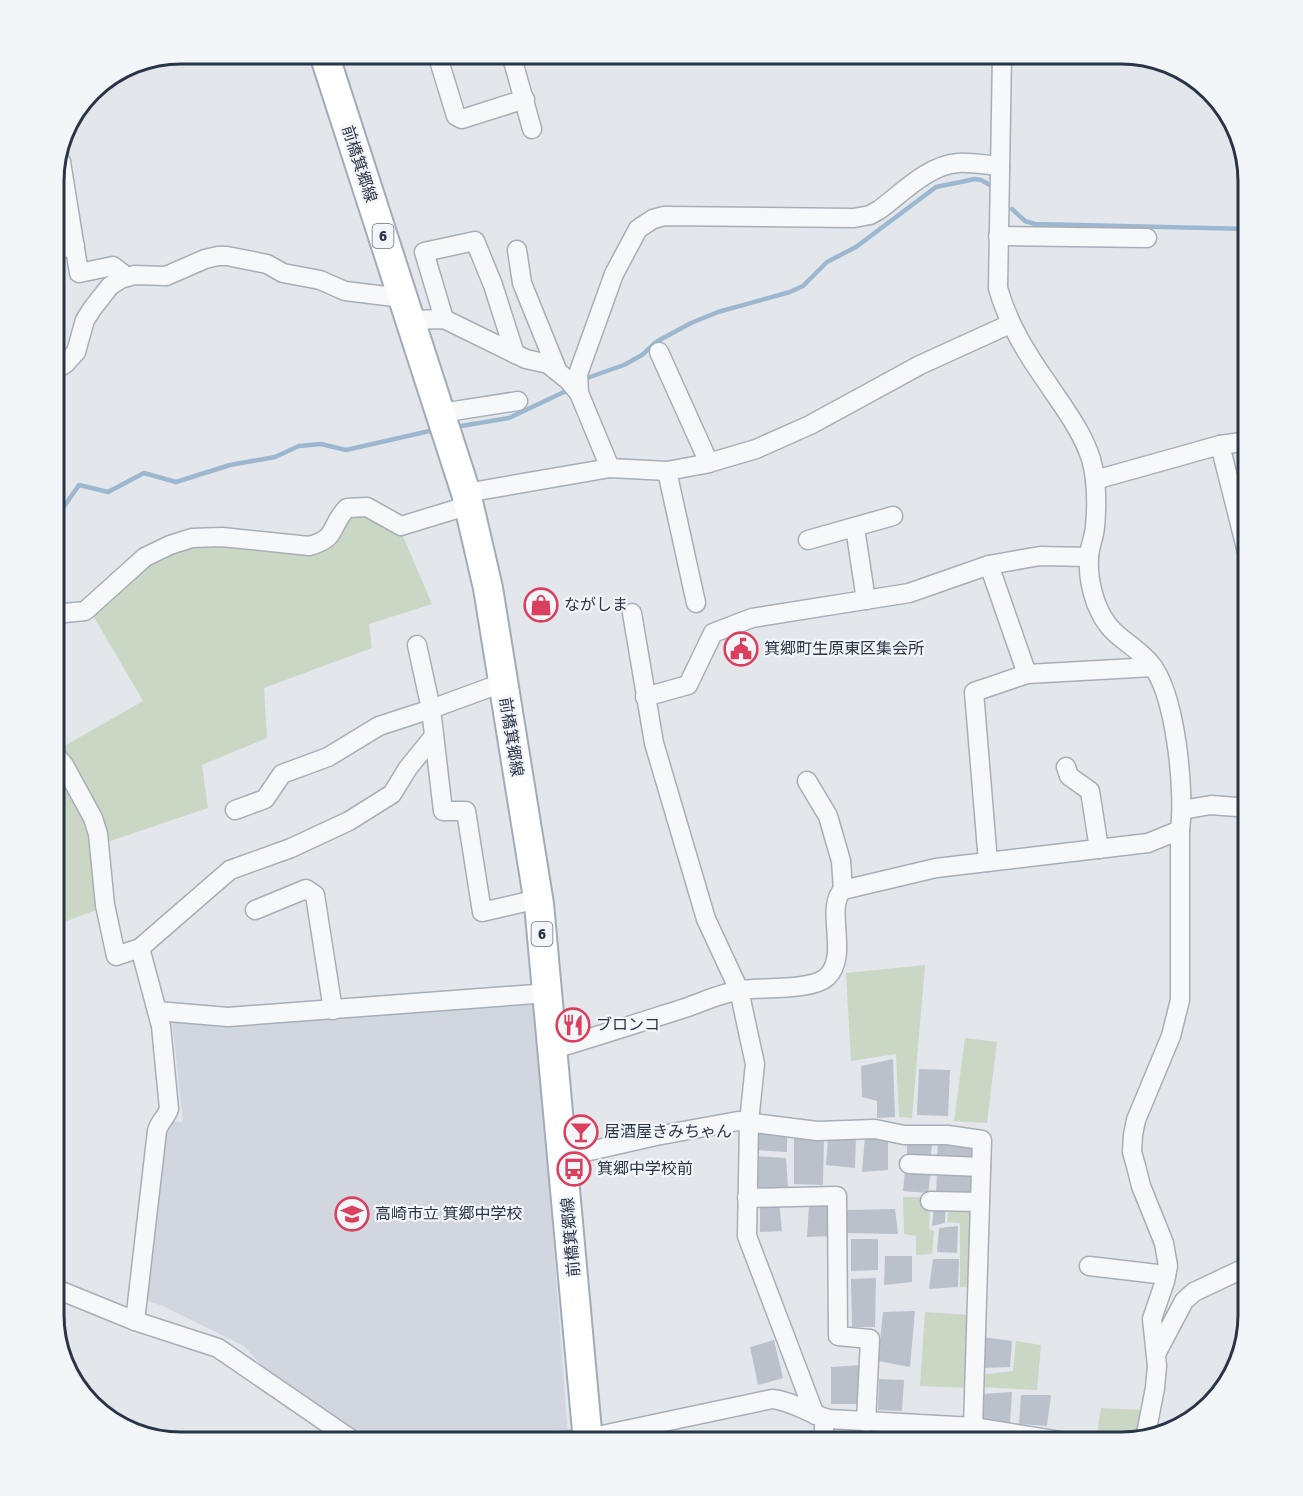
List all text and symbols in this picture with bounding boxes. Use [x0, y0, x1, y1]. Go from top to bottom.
street label: 前橋箕郷線 [337, 123, 381, 205]
road number: 6 [372, 224, 394, 248]
shop icon: ながしま [523, 587, 559, 623]
place label: ながしま [564, 595, 628, 615]
public building icon: 箕郷町生原東区集会所 [723, 631, 759, 667]
place label: 箕郷町生原東区集会所 [764, 639, 924, 659]
street label: 前橋箕郷線 [495, 696, 527, 778]
road number: 6 [532, 922, 552, 946]
restaurant icon: ブロンコ [555, 1007, 591, 1043]
place label: ブロンコ [596, 1015, 660, 1035]
bar icon: 居酒屋きみちゃん [563, 1114, 599, 1150]
place label: 居酒屋きみちゃん [604, 1122, 732, 1142]
bus stop icon: 箕郷中学校前 [556, 1151, 592, 1187]
place label: 箕郷中学校前 [597, 1159, 693, 1179]
school or university icon: 高崎市立 箕郷中学校 [334, 1196, 370, 1232]
street label: 前橋箕郷線 [558, 1196, 584, 1278]
place label: 高崎市立 箕郷中学校 [375, 1204, 523, 1224]

